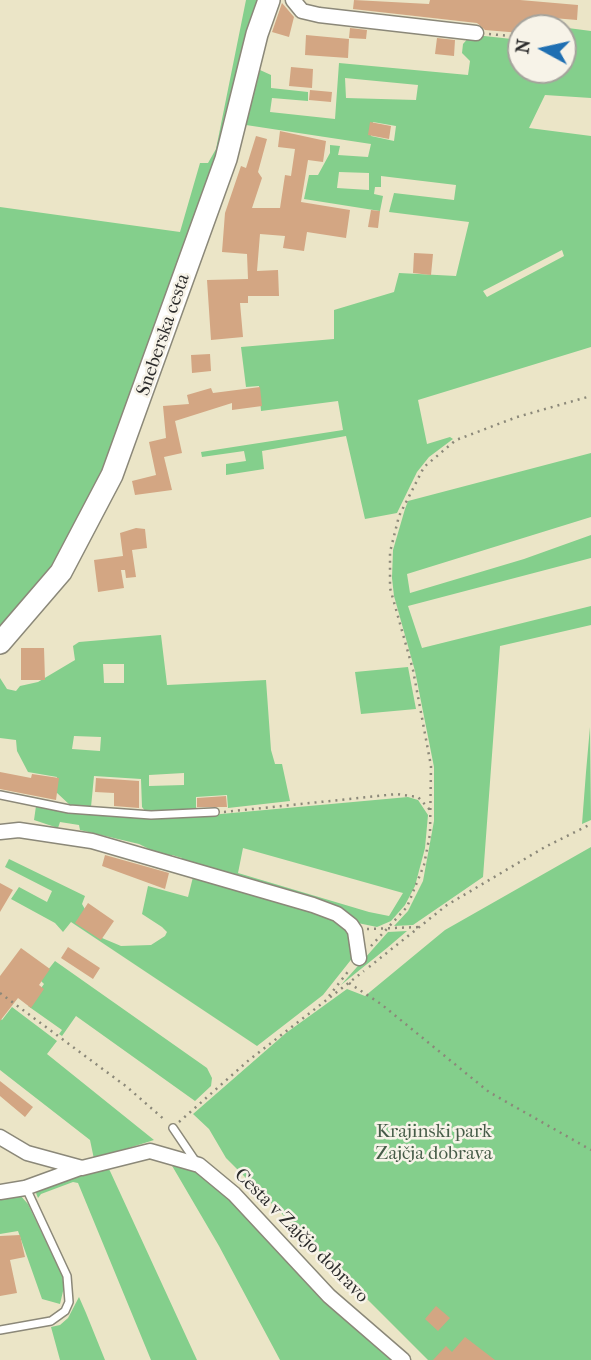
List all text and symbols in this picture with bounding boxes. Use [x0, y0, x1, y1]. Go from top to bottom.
north arrow [507, 14, 577, 84]
text: N [511, 38, 535, 55]
street label: Sneberska cesta [132, 271, 196, 399]
park label: Krajinski park Zajčja dobrava [376, 1121, 492, 1165]
street label: Cesta v Zajčjo dobravo [229, 1164, 373, 1308]

